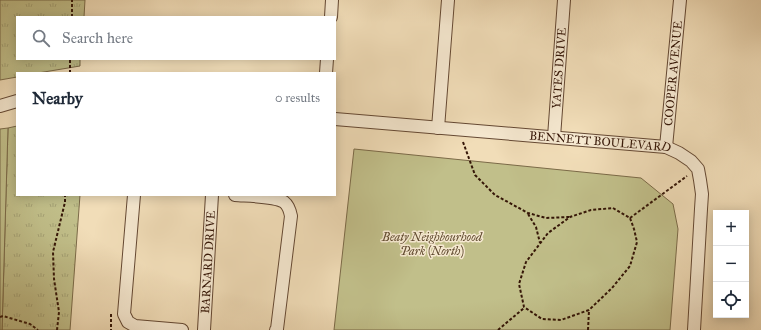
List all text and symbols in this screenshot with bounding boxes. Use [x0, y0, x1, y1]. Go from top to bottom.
search box [16, 16, 336, 60]
street label: COOPER AVENUE [661, 20, 685, 126]
icon: search [30, 27, 52, 49]
street label: YATES DRIVE [549, 27, 569, 109]
text: Search here [62, 29, 133, 47]
text: Nearby [32, 88, 83, 109]
text: 0 results [275, 90, 320, 106]
street label: BENNETT BOULEVARD [529, 128, 673, 155]
street label: BARNARD DRIVE [198, 210, 218, 314]
map controls [713, 210, 749, 318]
button: + [713, 210, 749, 246]
park label: Beaty Neighbourhood Park (North) [381, 230, 483, 258]
button: − [713, 246, 749, 282]
button: locate [713, 282, 749, 318]

